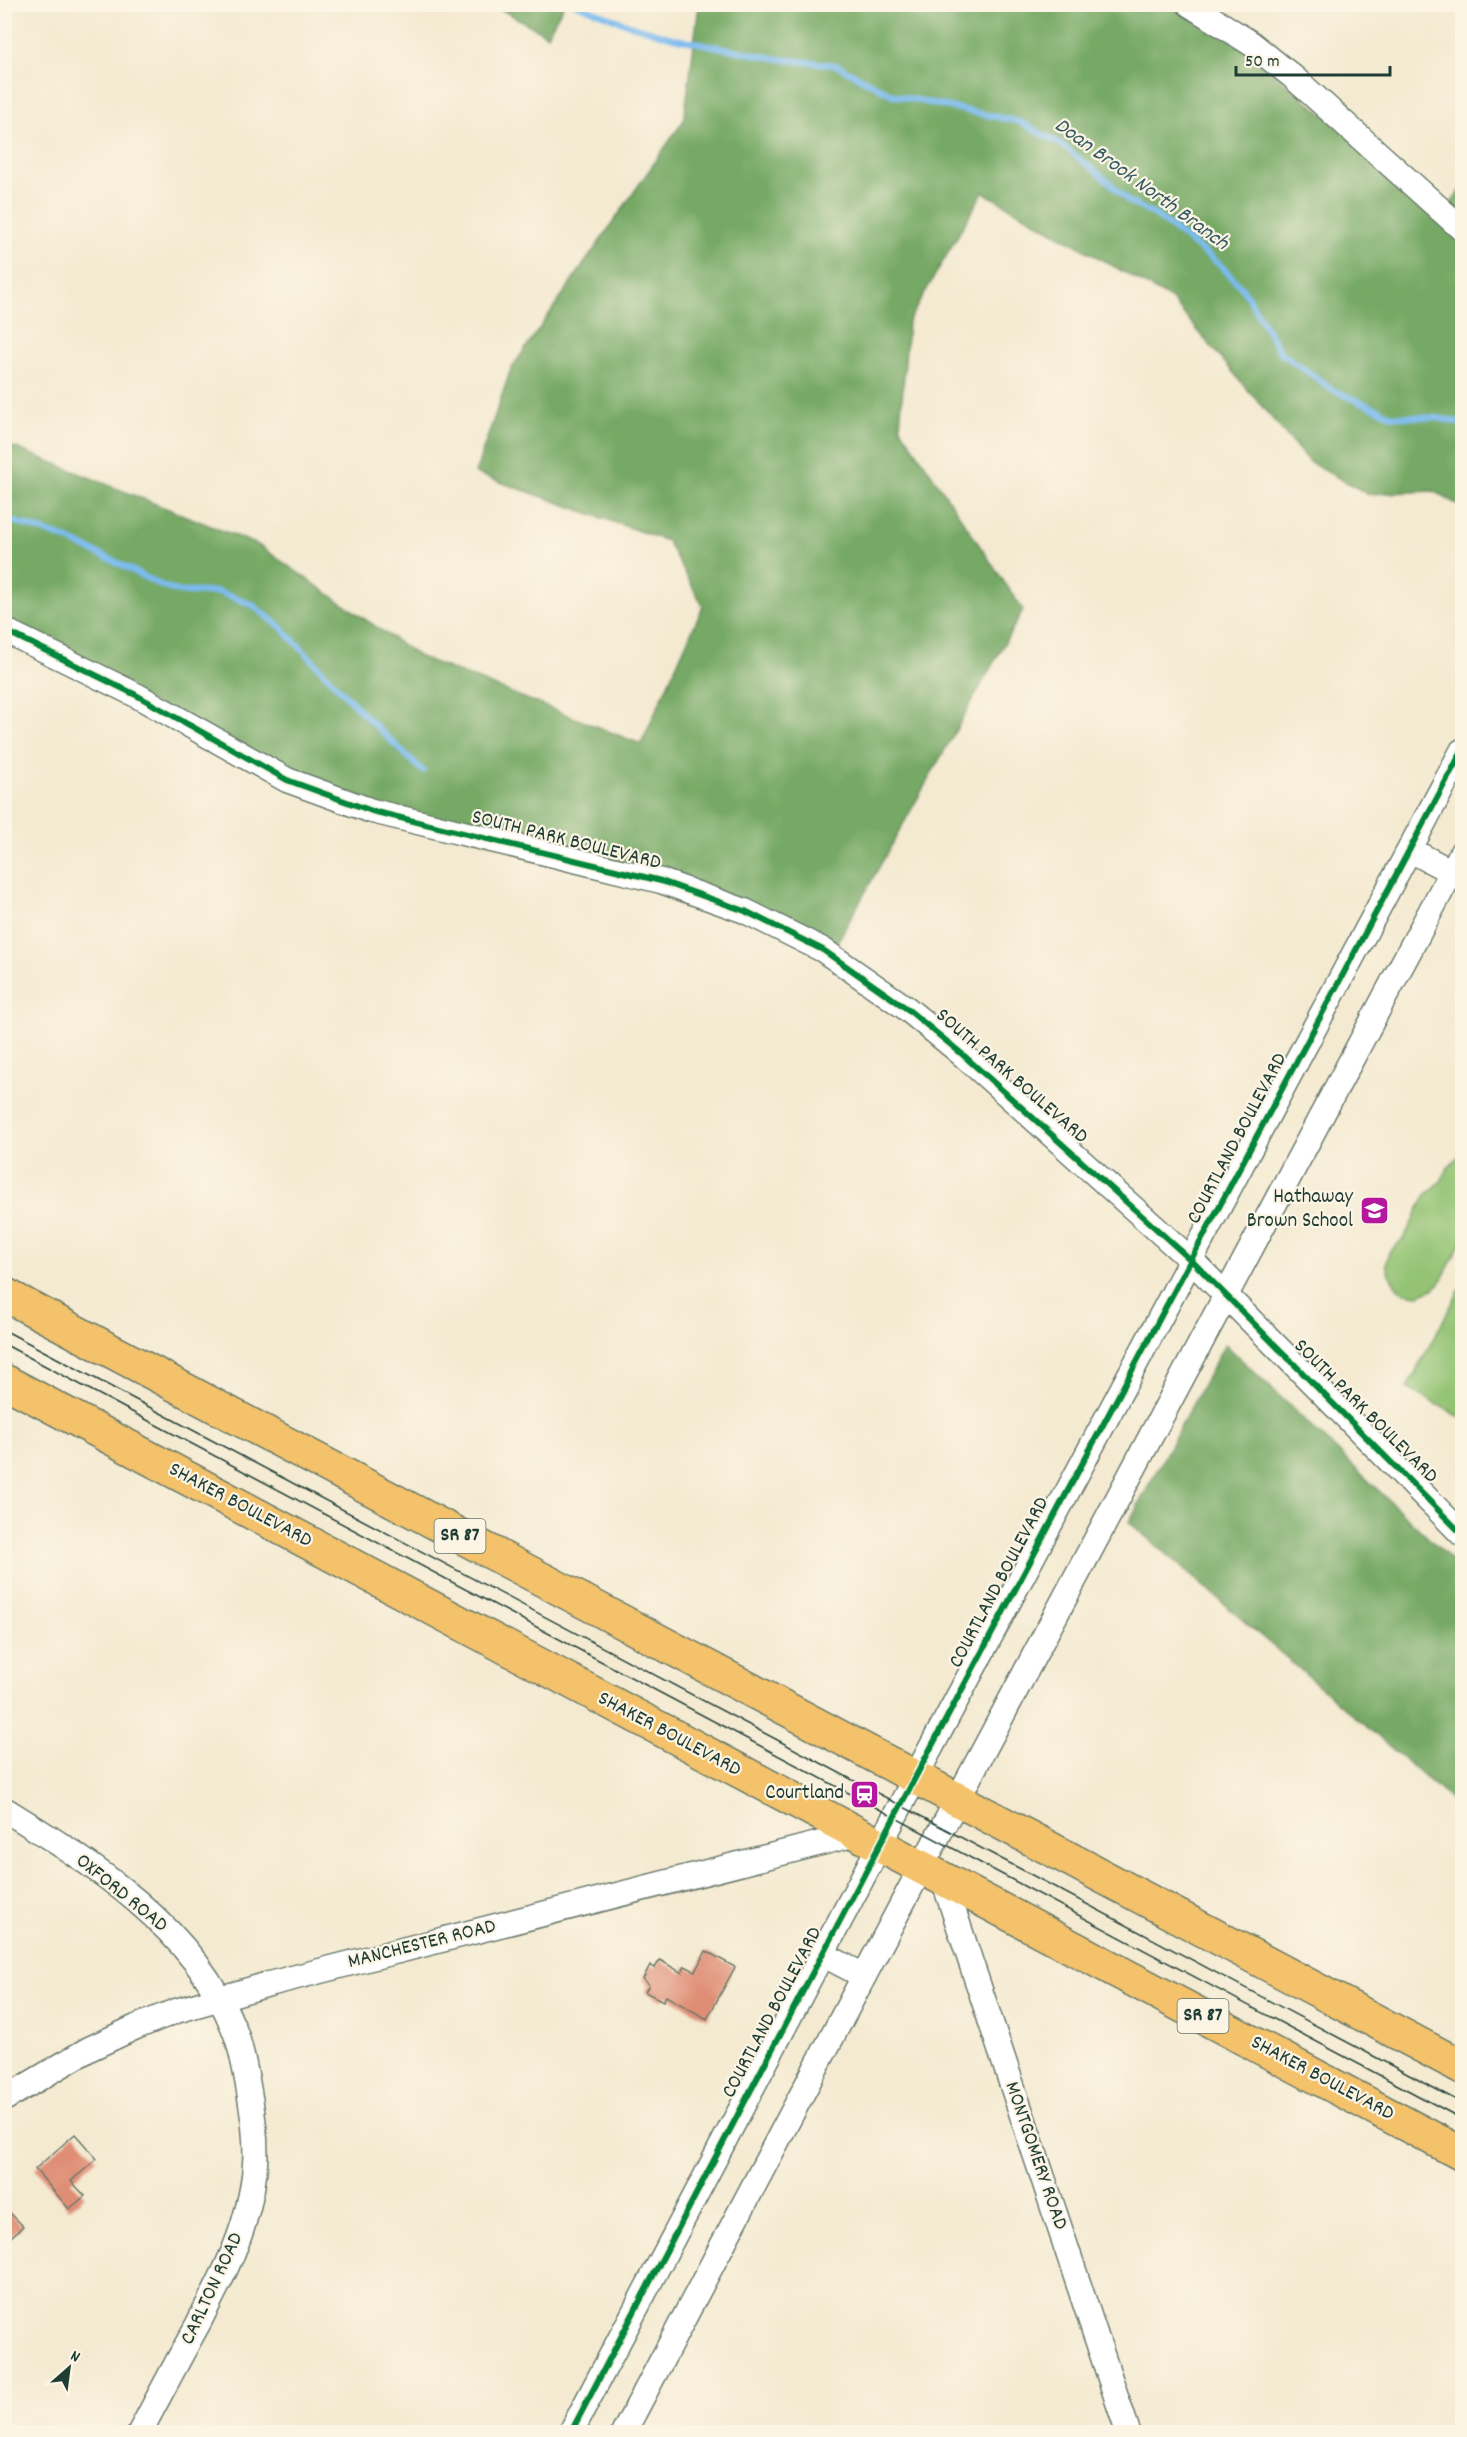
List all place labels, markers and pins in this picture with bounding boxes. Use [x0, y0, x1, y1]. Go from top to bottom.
place label: Hathaway Brown School [1247, 1183, 1353, 1237]
school or university icon: Hathaway Brown School [1358, 1194, 1390, 1226]
station icon: Courtland [849, 1778, 881, 1810]
place label: Courtland [765, 1779, 844, 1809]

